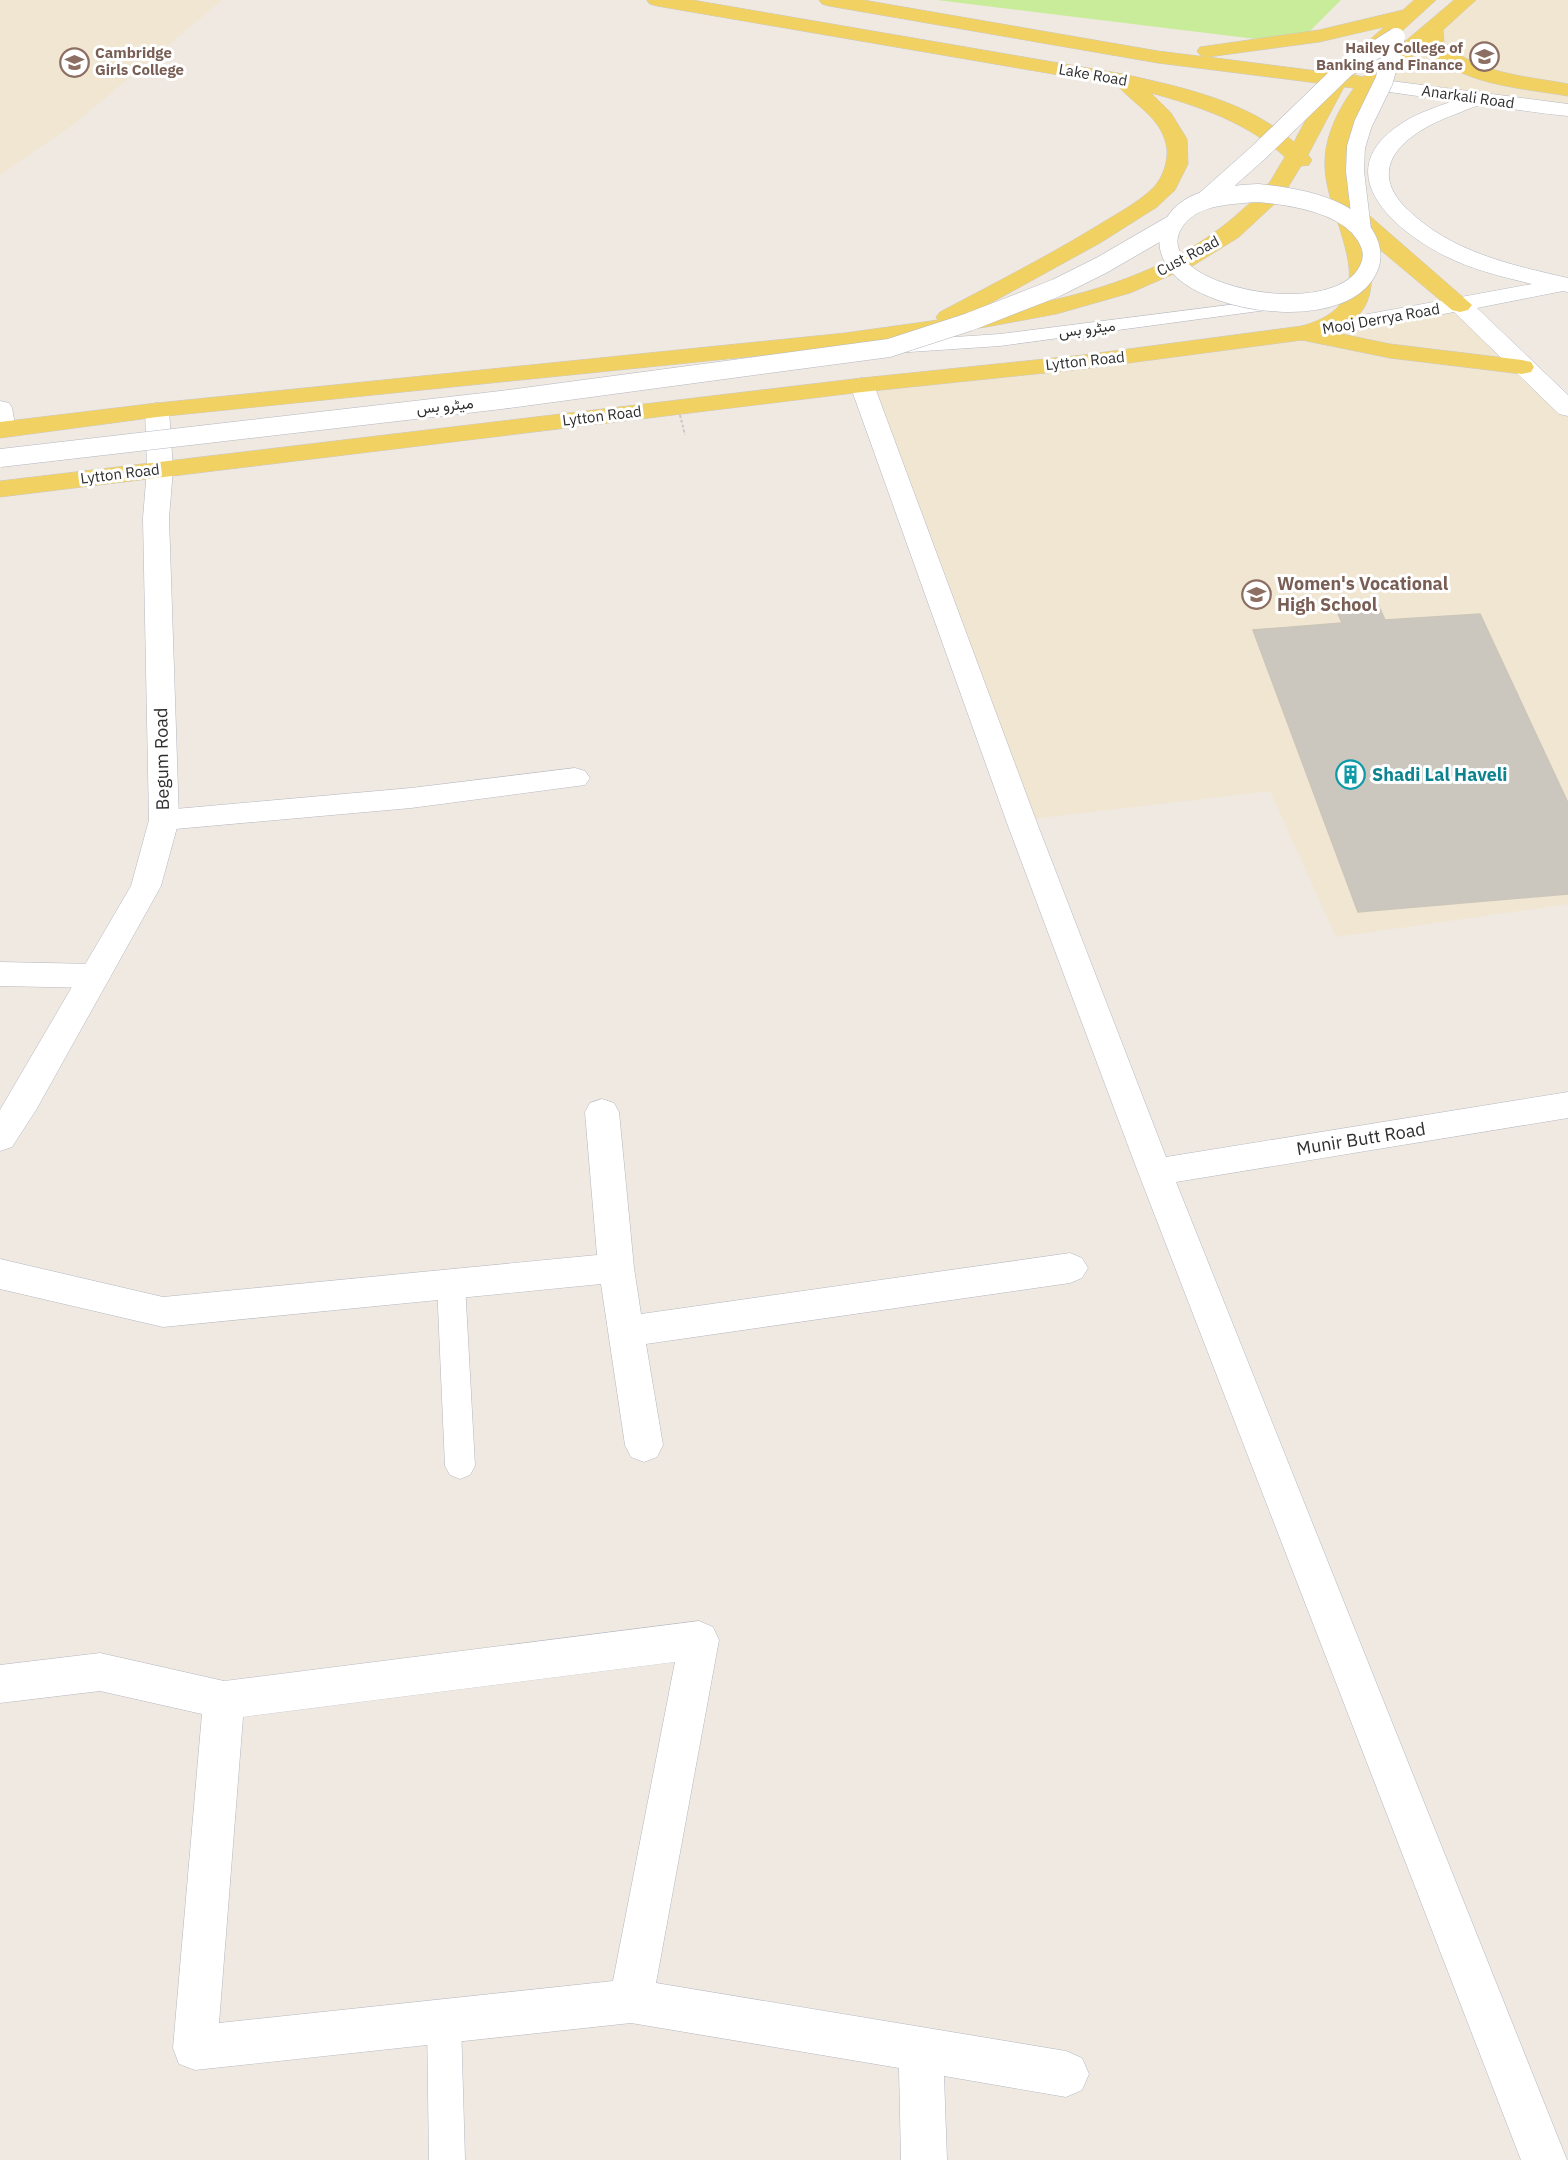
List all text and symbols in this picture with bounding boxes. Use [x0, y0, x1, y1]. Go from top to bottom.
place label: Hailey College of Banking and Finance [1316, 38, 1464, 74]
school or university icon: Hailey College of Banking and Finance [1468, 41, 1500, 73]
place label: Cambridge Girls College [95, 43, 184, 79]
school or university icon: Cambridge Girls College [58, 46, 90, 78]
street label: Lake Road [1057, 59, 1129, 90]
street label: Anarkali Road [1421, 81, 1516, 112]
street label: Cust Road [1153, 231, 1222, 280]
street label: Mooj Derrya Road [1321, 299, 1441, 338]
street label: میٹرو بس [1057, 316, 1117, 342]
street label: Lytton Road [1044, 347, 1126, 374]
street label: میٹرو بس [415, 393, 475, 419]
street label: Lytton Road [561, 401, 643, 430]
street label: Lytton Road [79, 459, 161, 488]
place label: Women's Vocational High School [1277, 572, 1449, 616]
school or university icon: Women's Vocational High School [1240, 578, 1272, 610]
street label: Begum Road [149, 707, 174, 811]
building icon: Shadi Lal Haveli [1335, 759, 1367, 791]
place label: Shadi Lal Haveli [1372, 763, 1507, 786]
street label: Munir Butt Road [1295, 1117, 1427, 1160]

